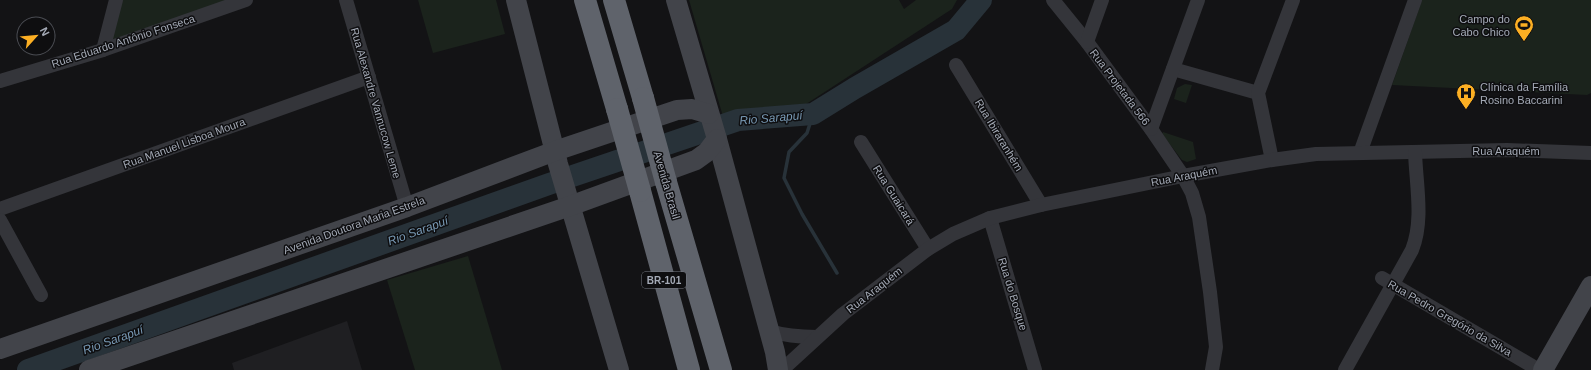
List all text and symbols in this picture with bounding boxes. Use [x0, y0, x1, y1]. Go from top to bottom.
street label: Rua Eduardo Antônio Fonseca [50, 12, 197, 70]
place label: Campo do Cabo Chico [1453, 13, 1510, 38]
sports icon: Campo do Cabo Chico [1513, 14, 1535, 42]
north arrow [16, 16, 56, 56]
text: N [38, 25, 52, 38]
street label: Rua Alexandre Vannucow Leme [349, 26, 403, 180]
street label: Rua Projetada 566 [1088, 47, 1152, 127]
place label: Clínica da Família Rosino Baccarini [1480, 81, 1569, 106]
hospital icon: Clínica da Família Rosino Baccarini [1455, 82, 1477, 110]
street label: Rua Ibiraranhém [973, 97, 1025, 173]
water label: Rio Sarapuí [739, 108, 805, 128]
street label: Rua Manuel Lisboa Moura [121, 115, 247, 171]
street label: Rua Araquém [1472, 145, 1540, 157]
street label: Avenida Brasil [652, 150, 682, 220]
street label: Rua Guaicará [871, 163, 918, 228]
street label: Rua Araquém [1150, 164, 1218, 188]
street label: Avenida Doutora Maria Estrela [282, 193, 427, 256]
water label: Rio Sarapuí [386, 213, 452, 248]
street label: Rua do Bosque [996, 256, 1030, 332]
street label: Rua Araquém [844, 265, 904, 315]
road number: BR-101 [642, 272, 686, 288]
street label: Rua Pedro Gregório da Silva [1386, 278, 1515, 359]
water label: Rio Sarapuí [81, 322, 147, 357]

